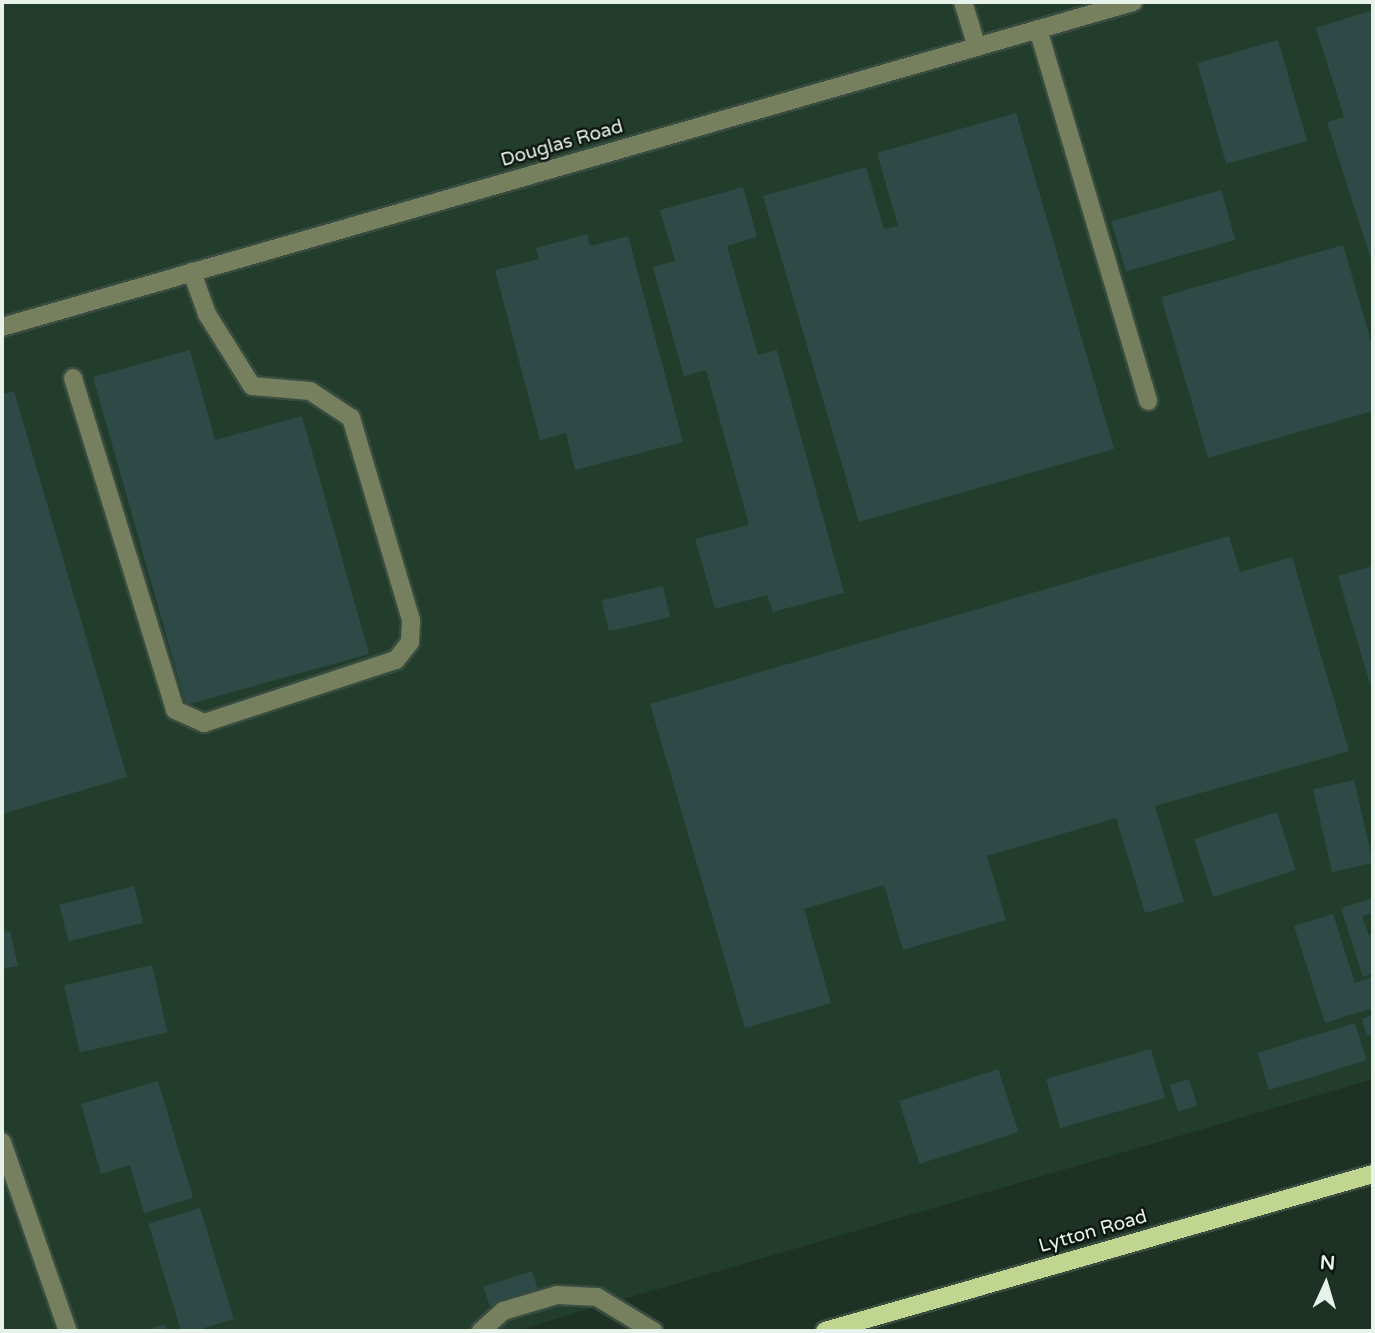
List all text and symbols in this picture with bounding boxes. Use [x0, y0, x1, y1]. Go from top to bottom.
street label: Douglas Road [498, 116, 626, 172]
street label: Lytton Road [1036, 1206, 1150, 1258]
north arrow [1291, 1249, 1361, 1319]
text: N [1319, 1252, 1336, 1275]

